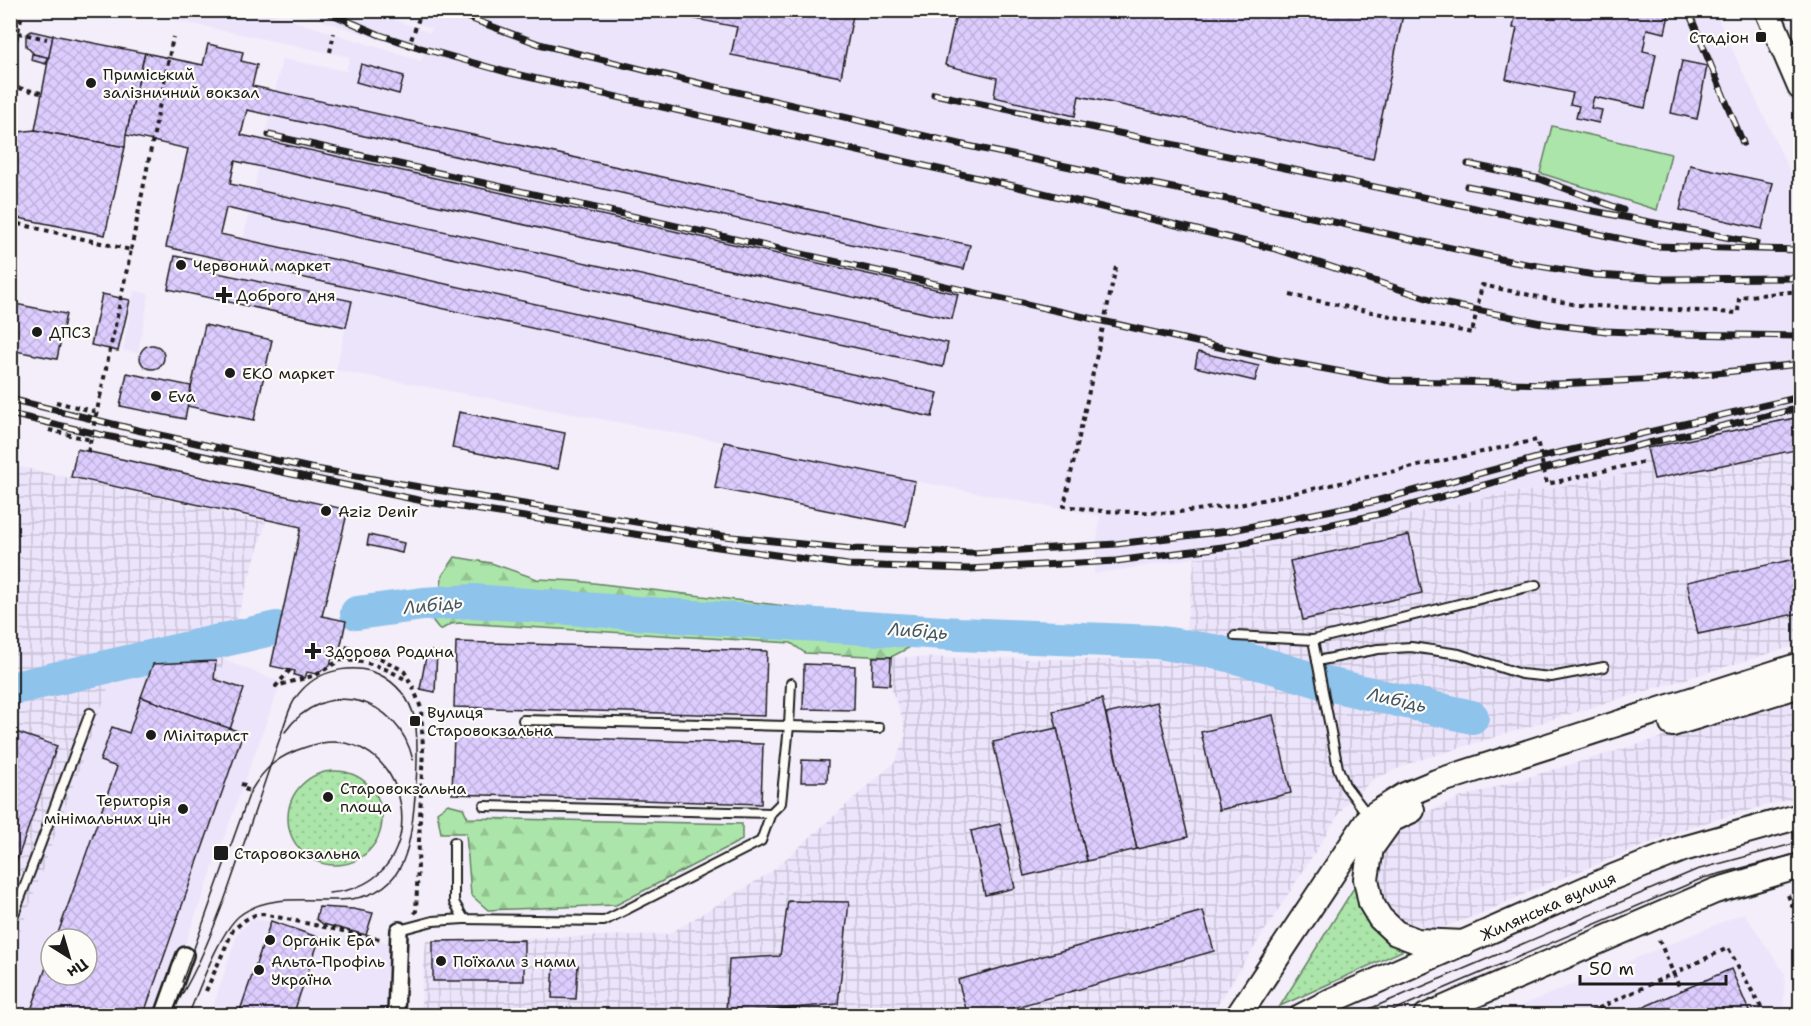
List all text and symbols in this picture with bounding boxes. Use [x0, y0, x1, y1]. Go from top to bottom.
place label: Стадіон [1689, 27, 1749, 48]
marker: Стадіон [1754, 30, 1768, 44]
place label: Приміський залізничний вокзал [103, 64, 260, 103]
marker: Приміський залізничний вокзал [84, 76, 98, 90]
place label: Червоний маркет [193, 255, 332, 276]
marker: Червоний маркет [174, 258, 188, 272]
place label: Доброго дня [236, 285, 336, 306]
marker: Доброго дня [217, 288, 231, 302]
place label: ДПСЗ [49, 322, 91, 343]
marker: ДПСЗ [30, 325, 44, 339]
place label: ЕКО маркет [242, 363, 336, 384]
marker: ЕКО маркет [223, 366, 237, 380]
place label: Eva [168, 386, 195, 407]
marker: Eva [149, 389, 163, 403]
place label: Aziz Denir [338, 501, 418, 522]
marker: Aziz Denir [319, 504, 333, 518]
water label: Либідь [401, 590, 464, 620]
water label: Либідь [886, 617, 949, 645]
place label: Здорова Родина [325, 641, 454, 662]
marker: Здорова Родина [306, 644, 320, 658]
water label: Либідь [1364, 681, 1429, 718]
place label: Вулиця Старовокзальна [427, 702, 553, 741]
marker: Вулиця Старовокзальна [408, 714, 422, 728]
place label: Мілітарист [163, 725, 249, 746]
marker: Мілітарист [144, 728, 158, 742]
place label: Старовокзальна площа [340, 778, 466, 817]
place label: Територія мінімальних цін [44, 790, 171, 829]
marker: Старовокзальна площа [321, 790, 335, 804]
marker: Територія мінімальних цін [176, 802, 190, 816]
place label: Старовокзальна [234, 843, 360, 864]
marker: Старовокзальна [212, 844, 230, 862]
street label: Жилянська вулиця [1477, 867, 1619, 946]
north arrow [39, 927, 99, 987]
place label: Органік Ера [282, 930, 375, 951]
marker: Органік Ера [263, 933, 277, 947]
scale bar [1580, 948, 1726, 986]
place label: Альта-Профіль Україна [271, 951, 385, 990]
place label: Поїхали з нами [453, 951, 576, 972]
text: Пн [63, 954, 92, 983]
marker: Поїхали з нами [434, 954, 448, 968]
text: 50 m [1589, 957, 1634, 981]
marker: Альта-Профіль Україна [252, 963, 266, 977]

